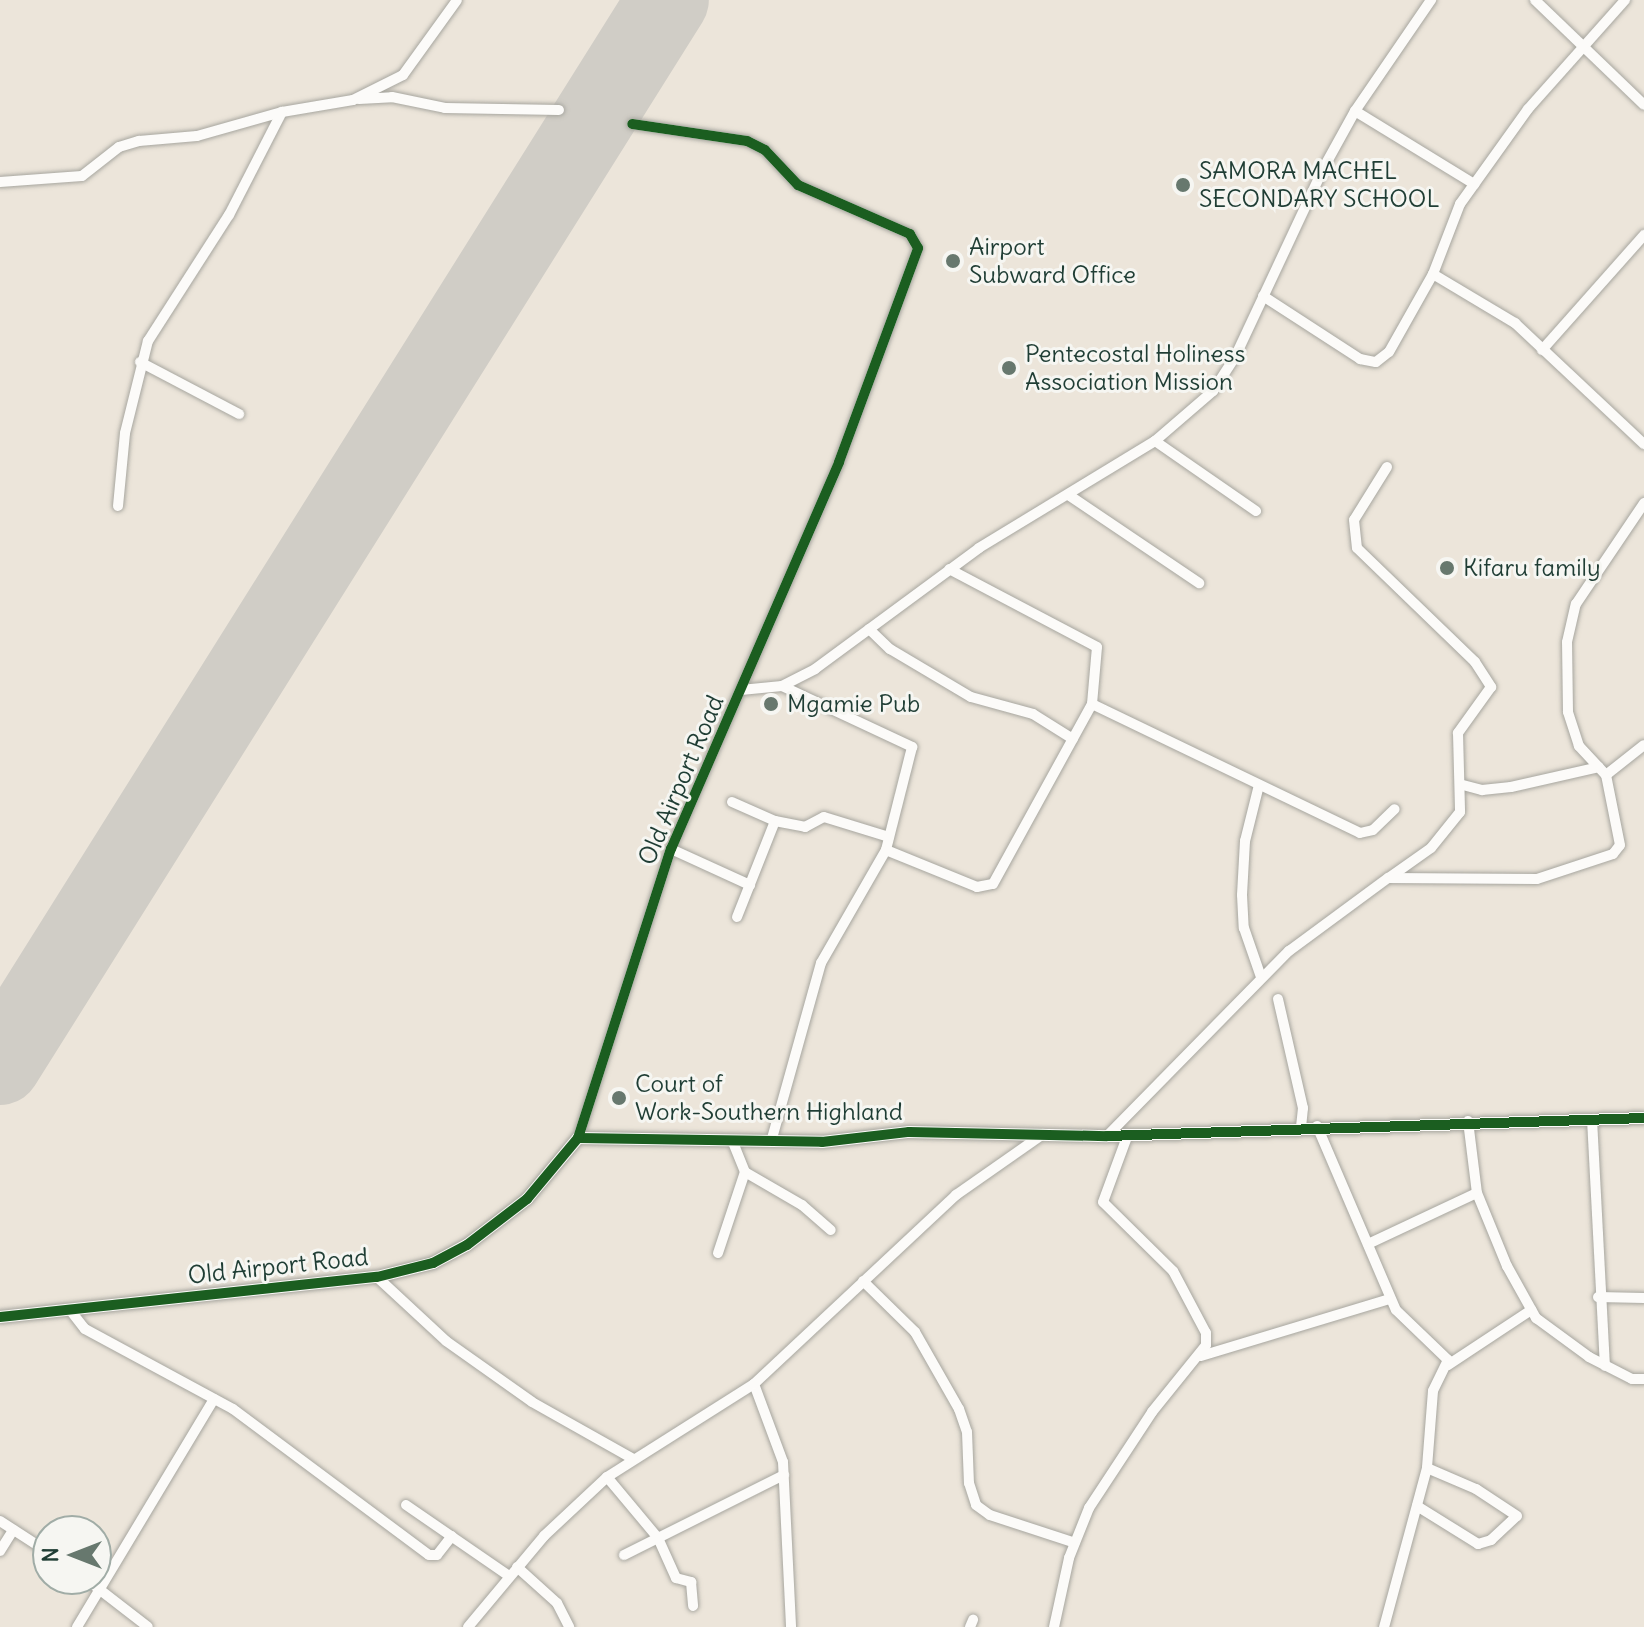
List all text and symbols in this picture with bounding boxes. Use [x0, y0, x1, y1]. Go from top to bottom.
place label: SAMORA MACHEL SECONDARY SCHOOL [1199, 157, 1439, 213]
marker: SAMORA MACHEL SECONDARY SCHOOL [1174, 176, 1192, 194]
place label: Airport Subward Office [969, 233, 1136, 289]
marker: Airport Subward Office [944, 252, 962, 270]
place label: Pentecostal Holiness Association Mission [1025, 340, 1245, 396]
marker: Pentecostal Holiness Association Mission [1000, 359, 1018, 377]
place label: Kifaru family [1463, 554, 1601, 582]
marker: Kifaru family [1438, 559, 1456, 577]
place label: Mgamie Pub [787, 690, 920, 718]
street label: Old Airport Road [632, 691, 730, 869]
marker: Mgamie Pub [762, 695, 780, 713]
place label: Court of Work-Southern Highland [635, 1070, 903, 1126]
marker: Court of Work-Southern Highland [610, 1089, 628, 1107]
street label: Old Airport Road [186, 1242, 370, 1290]
north arrow [32, 1515, 112, 1595]
text: N [36, 1547, 64, 1563]

